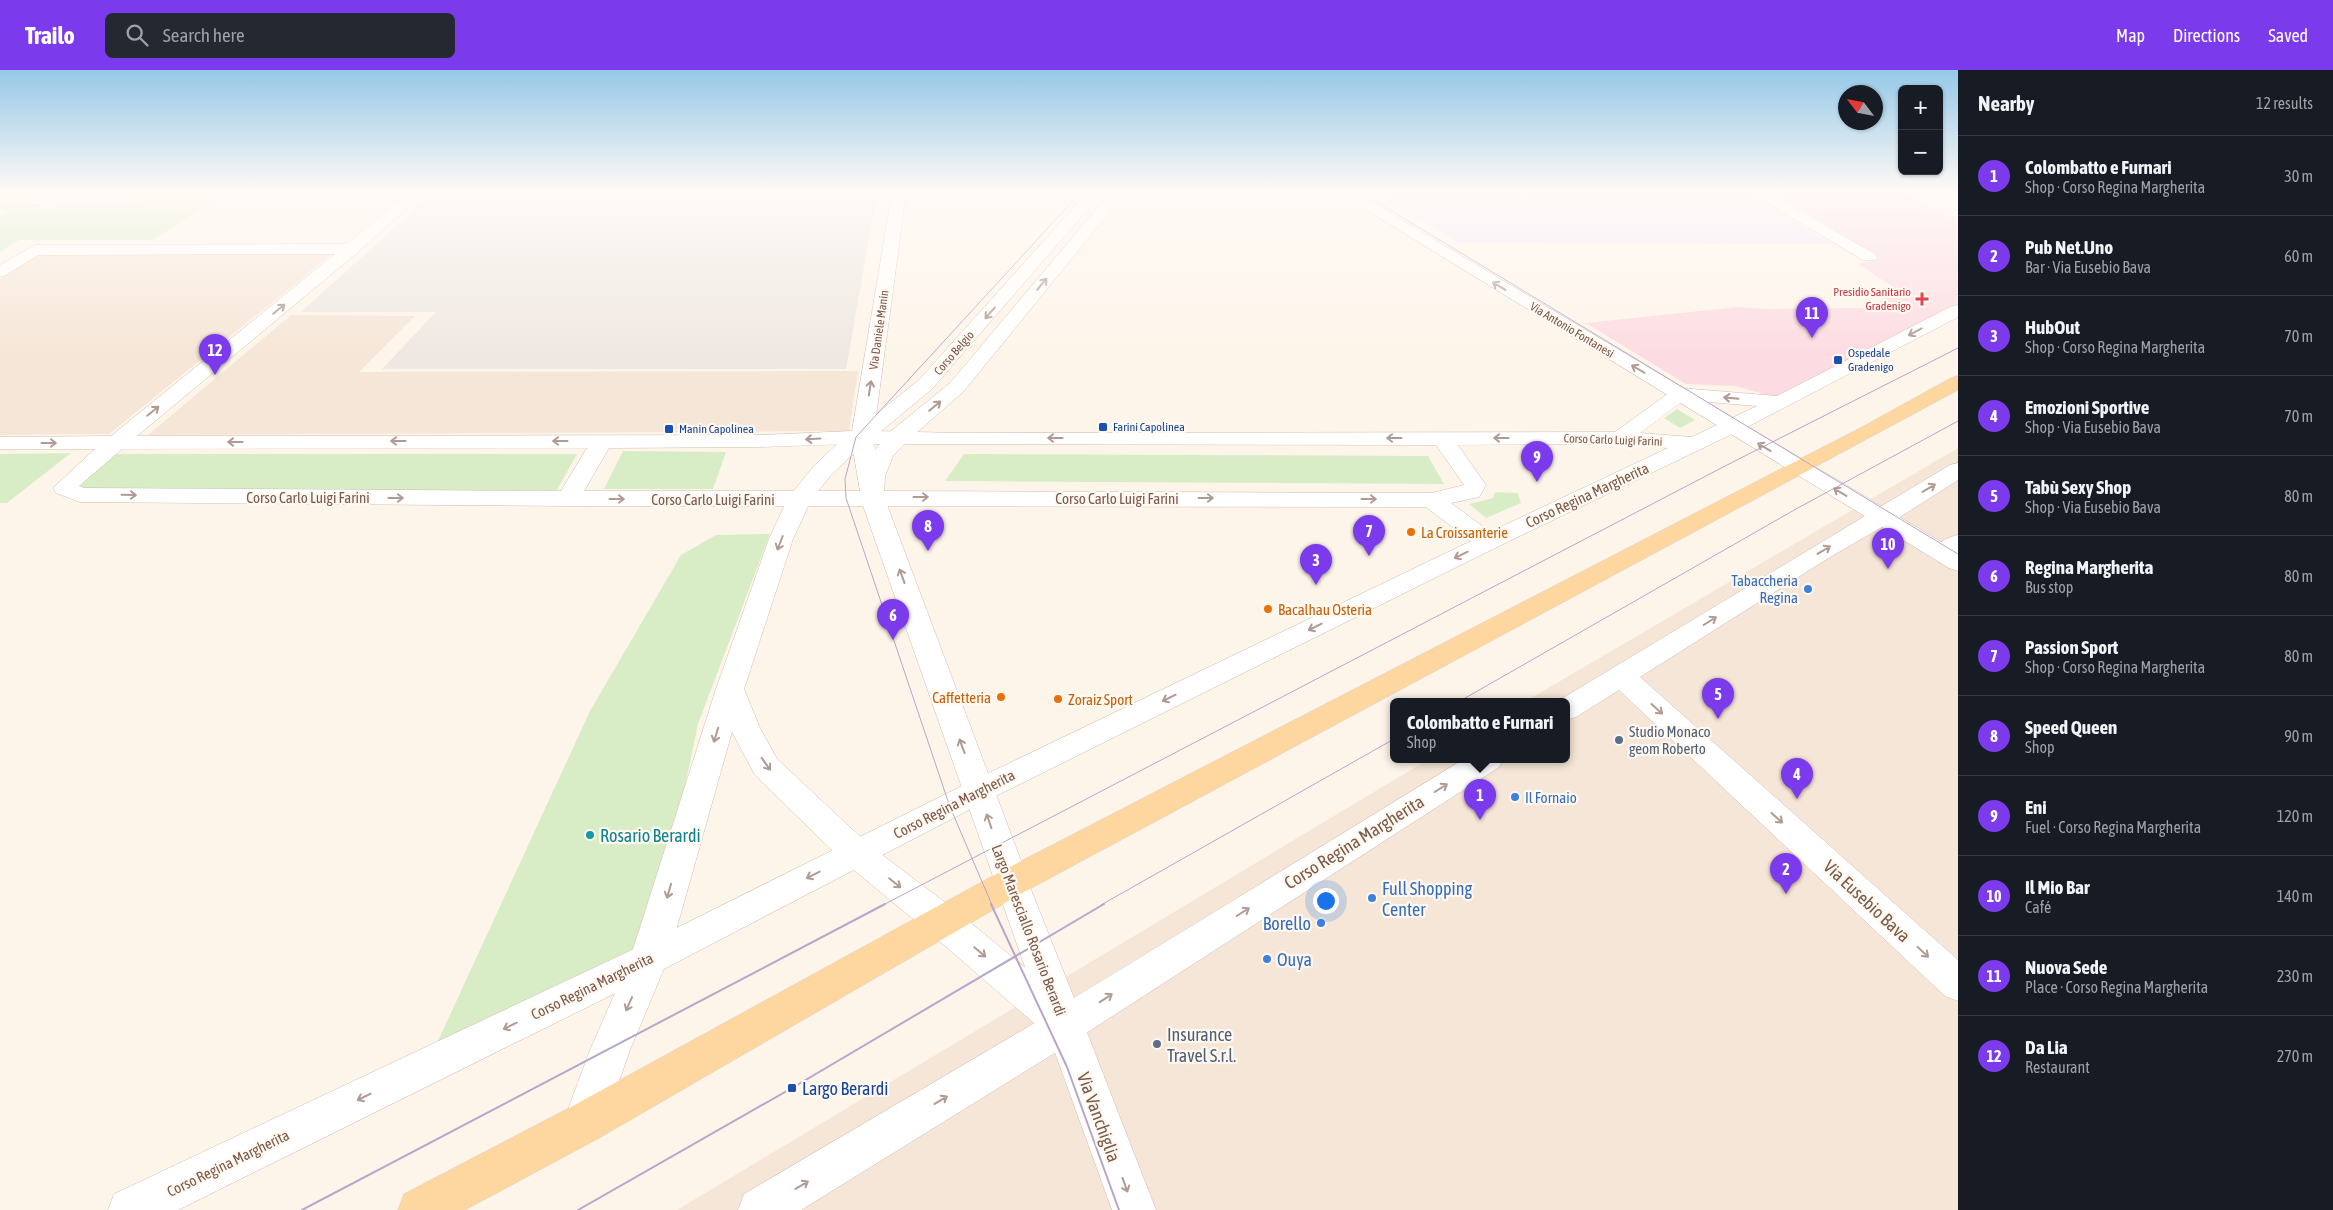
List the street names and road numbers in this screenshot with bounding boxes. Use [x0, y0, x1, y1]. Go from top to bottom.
street label: Via Daniele Manin [866, 289, 892, 371]
street label: Via Antonio Fontanesi [1527, 299, 1617, 361]
street label: Corso Belgio [931, 328, 977, 378]
street label: Corso Carlo Luigi Farini [1563, 431, 1663, 449]
street label: Corso Regina Margherita [1523, 459, 1651, 531]
street label: Corso Carlo Luigi Farini [246, 489, 370, 506]
street label: Corso Carlo Luigi Farini [1055, 490, 1179, 507]
street label: Corso Carlo Luigi Farini [651, 491, 775, 508]
street label: Corso Regina Margherita [891, 766, 1018, 842]
street label: Corso Regina Margherita [1280, 791, 1428, 893]
street label: Largo Maresciallo Rosario Berardi [988, 842, 1070, 1018]
street label: Via Eusebio Bava [1819, 856, 1915, 946]
street label: Corso Regina Margherita [528, 949, 656, 1023]
street label: Via Vanchiglia [1073, 1069, 1125, 1165]
street label: Corso Regina Margherita [164, 1126, 292, 1200]

